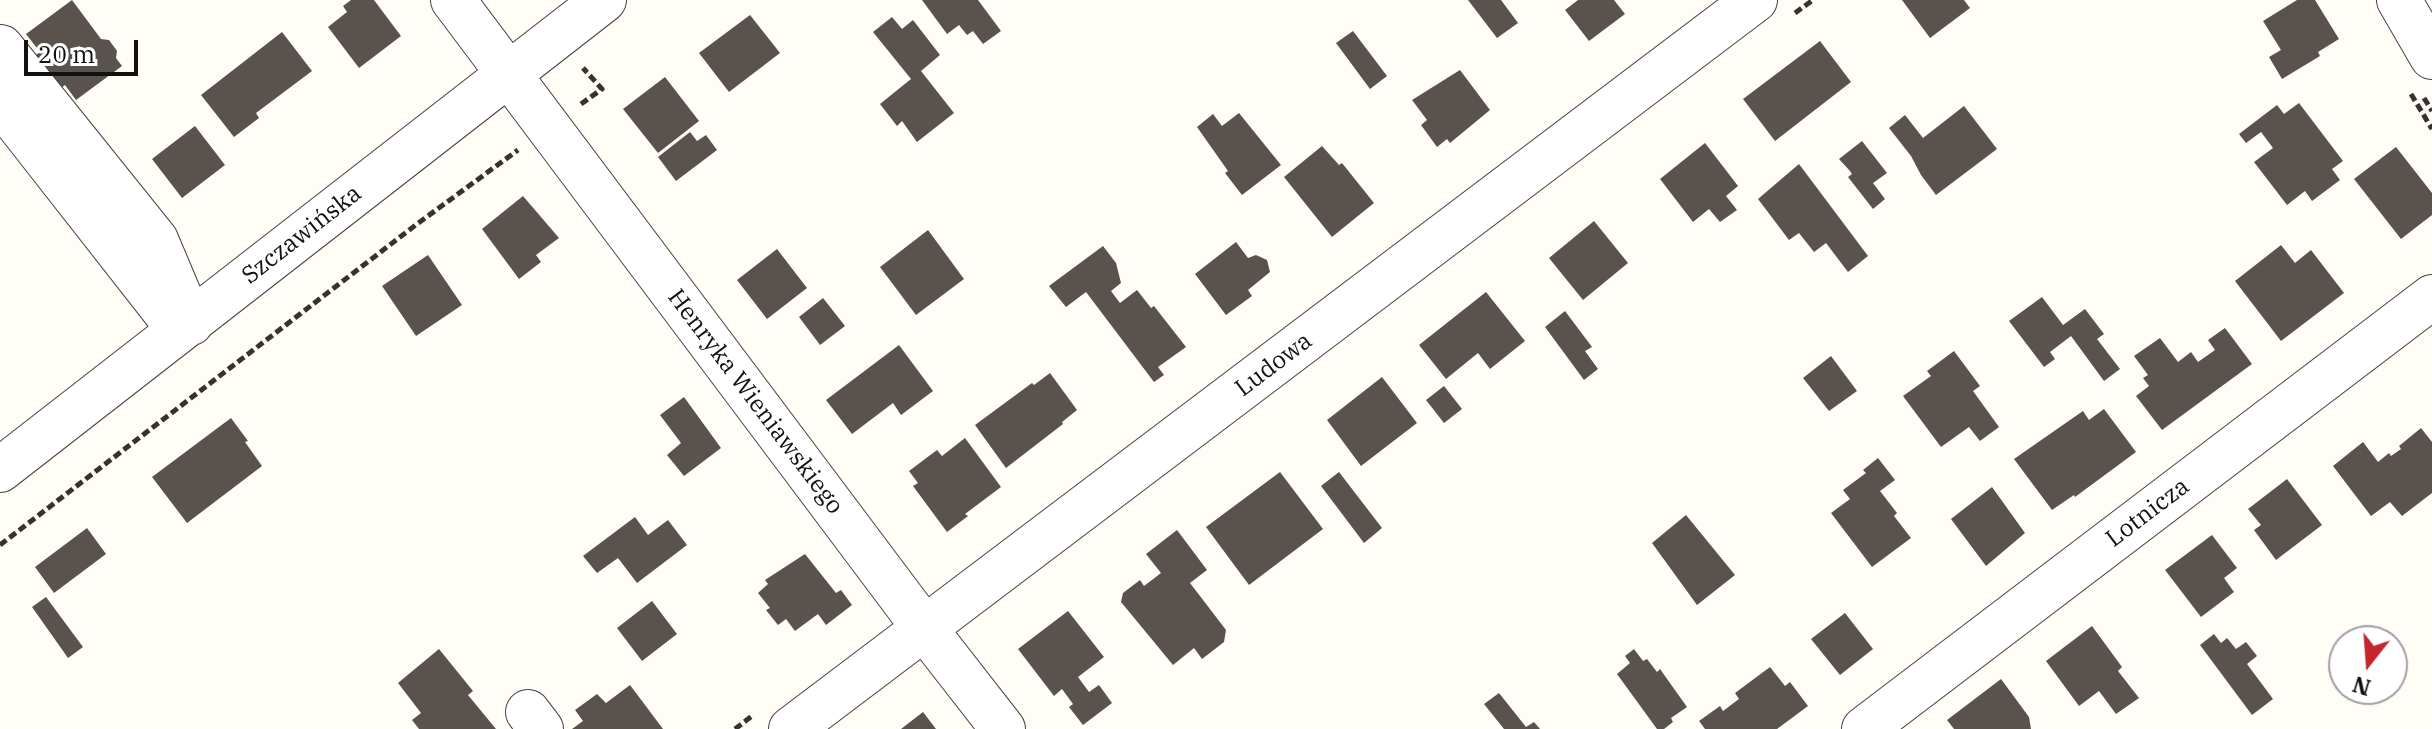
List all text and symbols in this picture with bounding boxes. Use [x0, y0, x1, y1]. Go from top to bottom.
scale bar [28, 24, 142, 74]
text: 20 m [38, 38, 95, 70]
street label: Szczawińska [237, 179, 367, 291]
street label: Henryka Wieniawskiego [661, 284, 849, 520]
street label: Ludowa [1230, 327, 1318, 403]
street label: Lotnicza [2101, 472, 2195, 554]
north arrow [2328, 625, 2408, 705]
text: N [2349, 670, 2374, 703]

